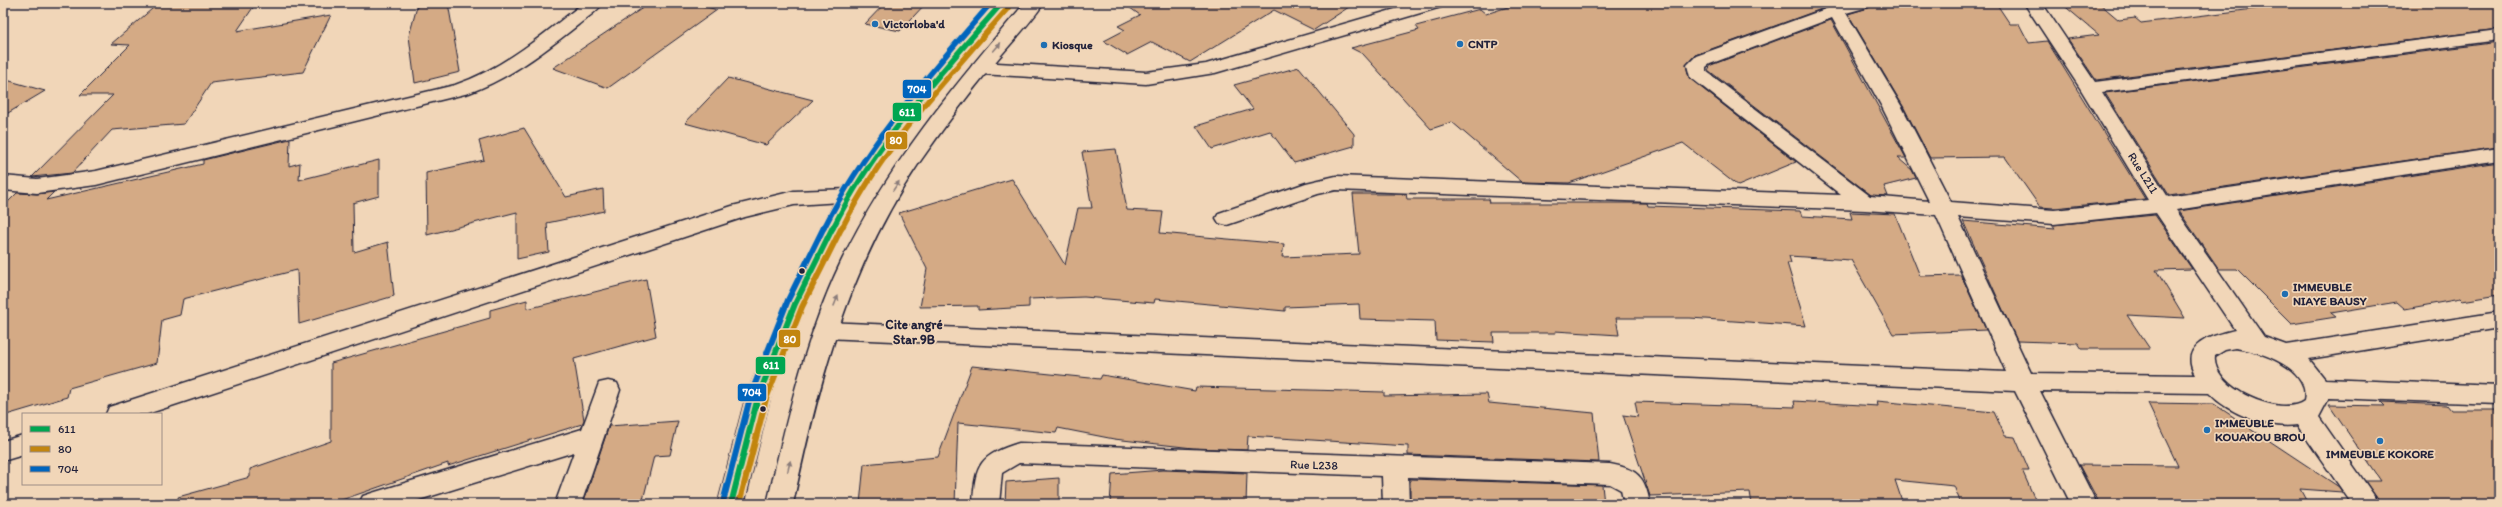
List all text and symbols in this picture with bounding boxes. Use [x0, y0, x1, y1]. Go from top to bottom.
place label: Victorloba'd [883, 17, 945, 31]
marker: Victorloba'd [870, 19, 880, 29]
place label: CNTP [1468, 37, 1498, 51]
place label: Kiosque [1052, 38, 1093, 53]
marker: CNTP [1455, 39, 1465, 49]
marker: Kiosque [1039, 40, 1049, 50]
one-way arrow [992, 41, 1001, 52]
line badge: 704 [902, 79, 932, 99]
text: 704 [907, 83, 927, 96]
line badge: 611 [892, 102, 922, 122]
text: 611 [899, 106, 916, 119]
line badge: 80 [885, 131, 908, 150]
text: 80 [890, 134, 903, 147]
street label: Rue L211 [2125, 150, 2161, 196]
one-way arrow [892, 181, 900, 191]
unlabelled marker [797, 266, 807, 276]
place label: IMMEUBLE NIAYE BAUSY [2293, 280, 2367, 308]
marker: IMMEUBLE NIAYE BAUSY [2280, 289, 2290, 299]
one-way arrow [834, 295, 840, 307]
district label: Cite angré Star 9B [885, 317, 943, 347]
line badge: 80 [778, 329, 801, 348]
text: 80 [784, 333, 797, 346]
line badge: 611 [755, 356, 786, 375]
text: 611 [763, 359, 780, 372]
line badge: 704 [737, 383, 767, 402]
text: 704 [742, 386, 762, 399]
unlabelled marker [758, 404, 768, 414]
legend [22, 413, 162, 485]
place label: IMMEUBLE KOUAKOU BROU [2215, 416, 2305, 444]
text: 611 [58, 422, 76, 436]
marker: IMMEUBLE KOUAKOU BROU [2202, 425, 2212, 435]
marker: IMMEUBLE KOKORE [2375, 436, 2385, 446]
text: 80 [58, 442, 72, 456]
place label: IMMEUBLE KOKORE [2326, 447, 2434, 461]
street label: Rue L238 [1290, 457, 1339, 473]
one-way arrow [786, 460, 792, 472]
text: 704 [58, 462, 79, 476]

